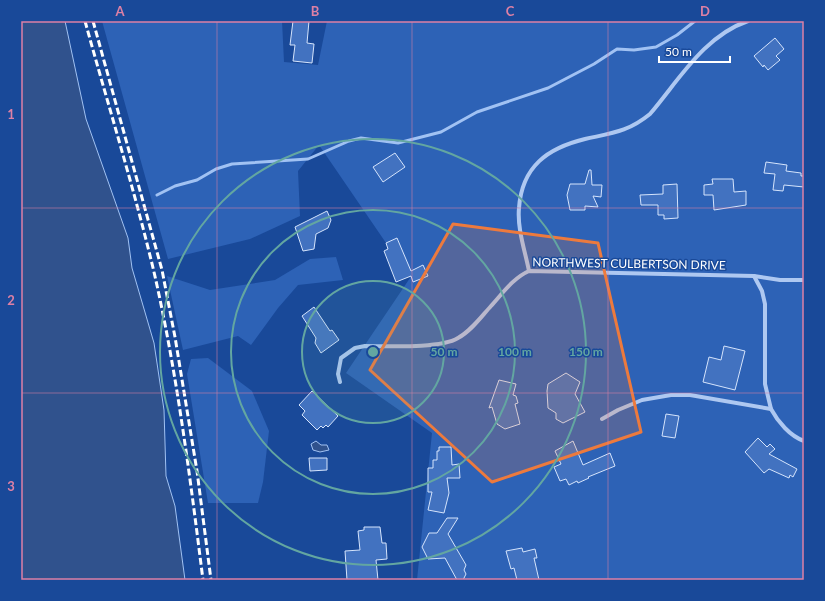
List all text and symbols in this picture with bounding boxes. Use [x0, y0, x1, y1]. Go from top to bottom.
text: A [114, 3, 125, 19]
text: B [311, 3, 320, 19]
text: C [506, 3, 515, 19]
text: D [700, 3, 710, 19]
scale bar [659, 38, 730, 64]
text: 50 m [665, 44, 692, 59]
text: 1 [7, 106, 15, 122]
street label: NORTHWEST CULBERTSON DRIVE [532, 254, 726, 273]
text: 2 [7, 292, 15, 308]
text: 50 m [431, 344, 457, 359]
text: 100 m [498, 344, 532, 359]
text: 150 m [569, 344, 603, 359]
centre of rings [366, 345, 380, 359]
text: 3 [7, 478, 15, 494]

